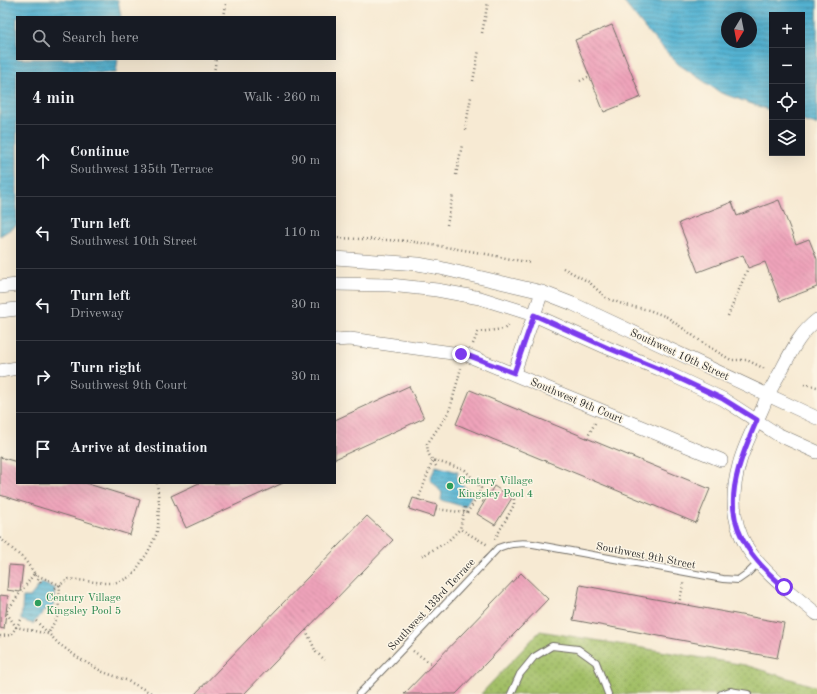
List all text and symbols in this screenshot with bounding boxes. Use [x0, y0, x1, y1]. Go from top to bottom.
north arrow [721, 12, 757, 48]
map controls [769, 12, 805, 156]
button: + [769, 12, 805, 48]
search box [16, 16, 336, 60]
icon: search [30, 27, 52, 49]
text: Search here [62, 31, 139, 46]
button: − [769, 48, 805, 84]
button: locate [769, 84, 805, 120]
text: 4 min [32, 90, 75, 107]
text: Walk · 260 m [243, 91, 320, 104]
button: layers [769, 120, 805, 156]
text: Continue [70, 145, 129, 160]
icon: ahead [32, 150, 54, 172]
text: 90 m [291, 154, 320, 167]
text: Southwest 135th Terrace [70, 163, 213, 176]
text: Turn left [70, 217, 130, 232]
icon: left [32, 222, 54, 244]
text: 110 m [283, 226, 320, 239]
text: Southwest 10th Street [70, 235, 197, 248]
text: Turn left [70, 289, 130, 304]
icon: left [32, 294, 54, 316]
text: 30 m [291, 298, 320, 311]
text: Driveway [70, 307, 124, 320]
street label: Southwest 10th Street [628, 328, 731, 383]
route end [452, 345, 470, 363]
text: Turn right [70, 361, 141, 376]
icon: right [32, 366, 54, 388]
text: 30 m [291, 370, 320, 383]
street label: Southwest 9th Court [529, 377, 624, 426]
text: Southwest 9th Court [70, 379, 187, 392]
icon: arrive [32, 438, 54, 460]
text: Arrive at destination [70, 441, 208, 456]
place label: Century Village Kingsley Pool 4 [458, 476, 533, 500]
marker: Century Village Kingsley Pool 4 [445, 481, 455, 491]
street label: Southwest 9th Street [595, 541, 697, 572]
street label: Southwest 133rd Terrace [387, 557, 478, 653]
route start [775, 578, 793, 596]
place label: Century Village Kingsley Pool 5 [46, 593, 121, 617]
marker: Century Village Kingsley Pool 5 [33, 598, 43, 608]

